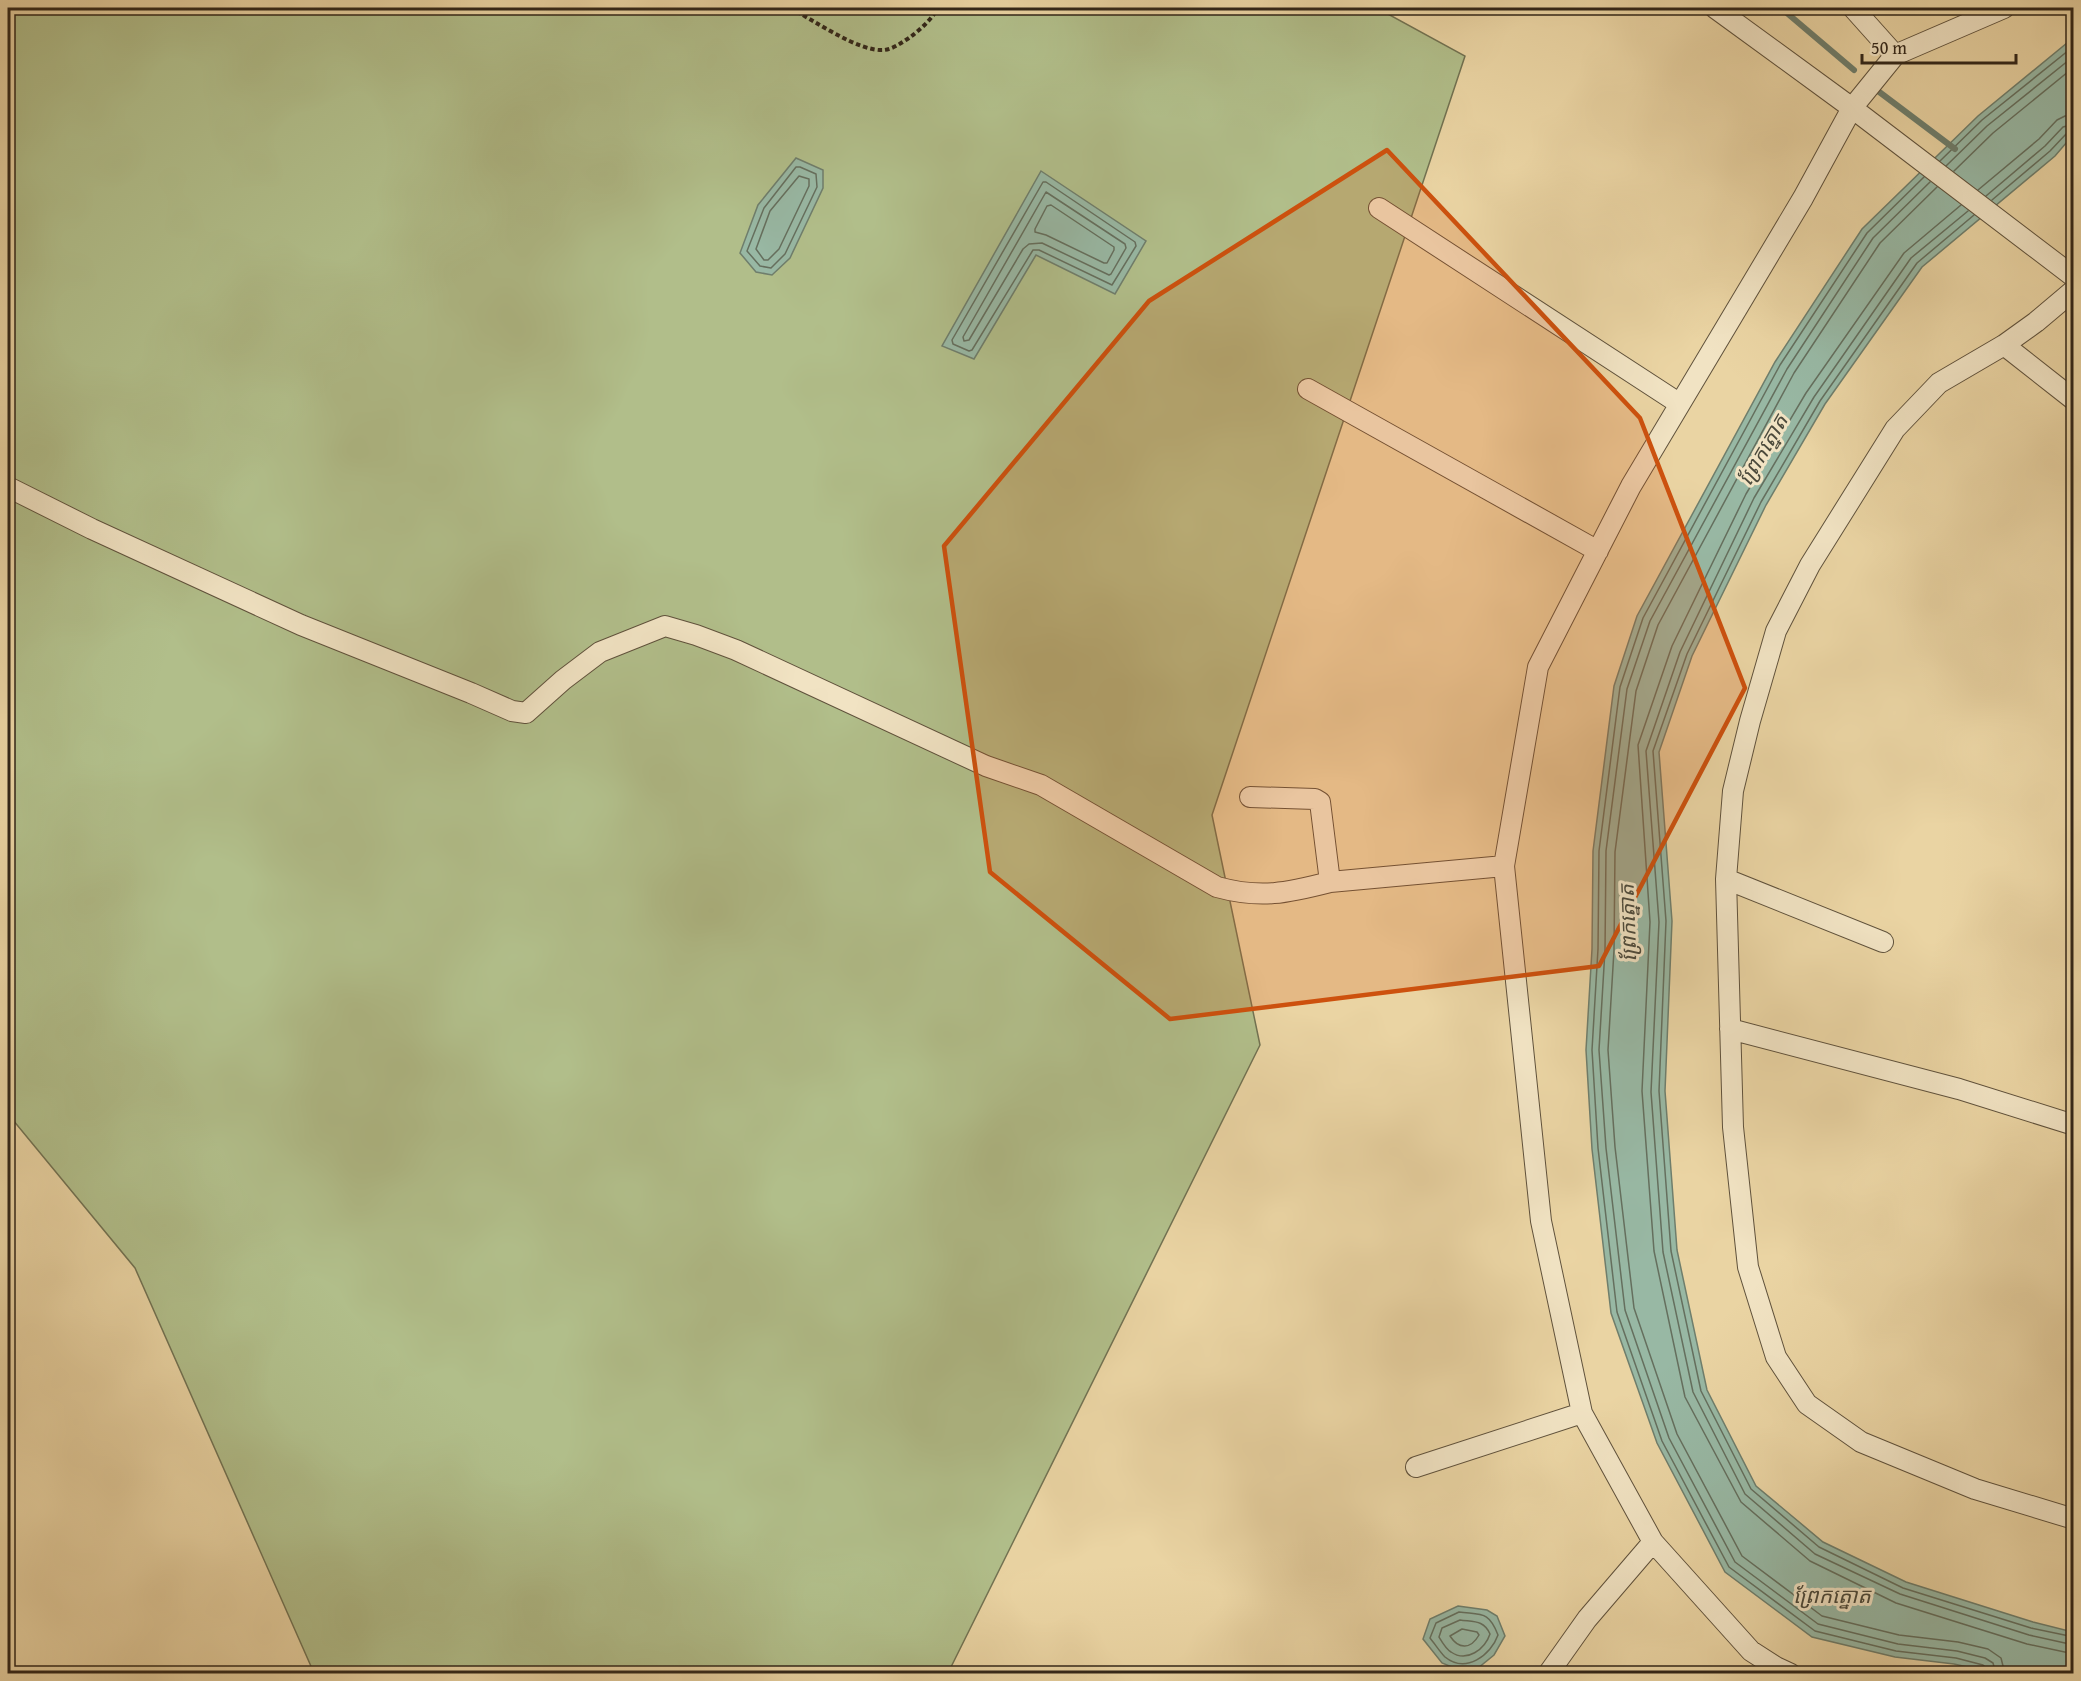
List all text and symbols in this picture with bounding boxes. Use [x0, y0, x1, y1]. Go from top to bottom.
scale bar [1862, 27, 2016, 65]
text: 50 m [1871, 34, 1907, 61]
water label: ព្រែកត្នោត [1730, 407, 1796, 491]
water label: ព្រែកត្នោត [1611, 882, 1644, 962]
water label: ព្រែកត្នោត [1793, 1580, 1872, 1611]

